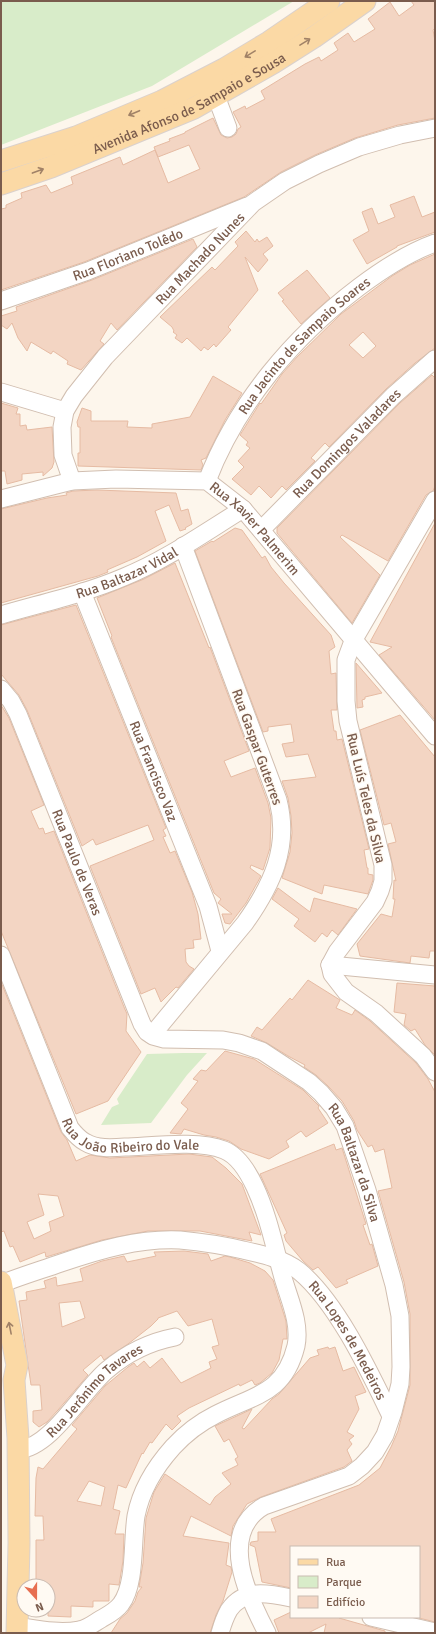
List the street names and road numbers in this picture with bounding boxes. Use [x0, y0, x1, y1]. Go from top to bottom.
street label: Avenida Afonso de Sampaio e Sousa [90, 49, 289, 157]
street label: Rua Machado Nunes [152, 209, 248, 308]
street label: Rua Floriano Tolêdo [70, 225, 185, 284]
street label: Rua Jacinto de Sampaio Soares [234, 273, 374, 417]
street label: Rua Domingos Valadares [289, 385, 404, 501]
street label: Rua Xavier Palmerim [206, 478, 304, 579]
street label: Rua Baltazar Vidal [74, 543, 181, 602]
street label: Rua Gaspar Guterres [228, 687, 286, 807]
street label: Rua Francisco Vaz [126, 718, 182, 824]
street label: Rua Luís Teles da Silva [343, 731, 389, 865]
street label: Rua Paulo de Veras [48, 807, 106, 918]
street label: Rua Baltazar da Silva [325, 1099, 384, 1224]
street label: Rua João Ribeiro do Vale [58, 1115, 200, 1156]
street label: Rua Lopes de Medeiros [305, 1277, 390, 1402]
street label: Rua Jerônimo Tavares [43, 1340, 145, 1441]

